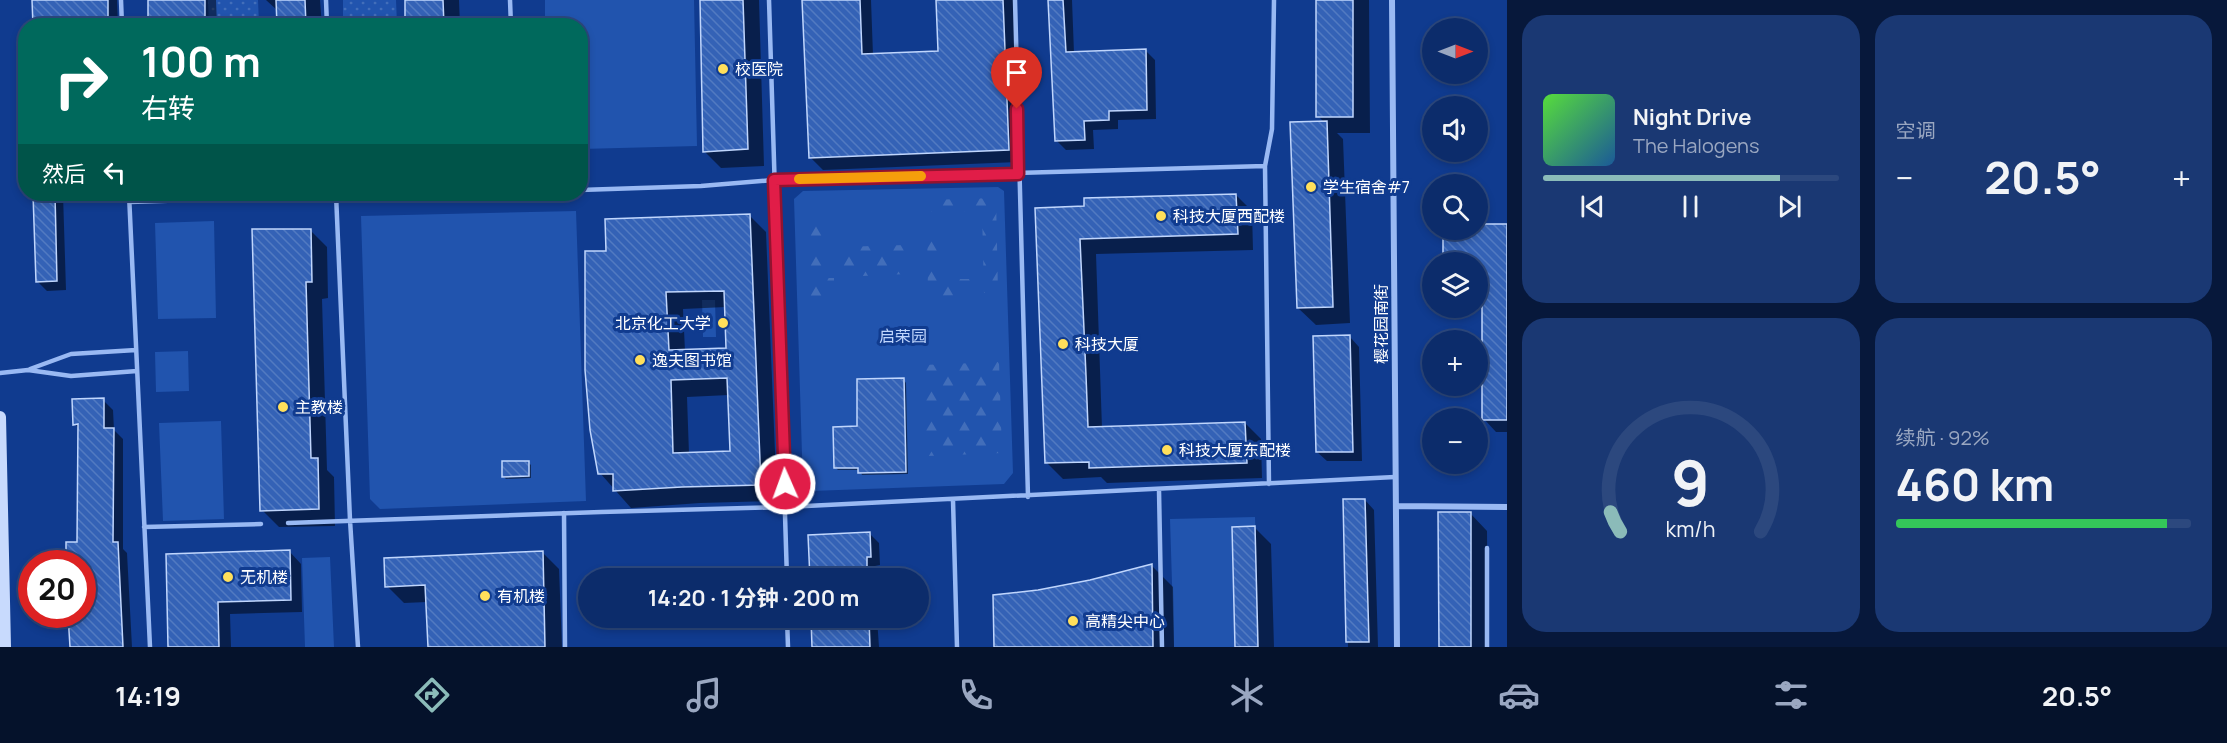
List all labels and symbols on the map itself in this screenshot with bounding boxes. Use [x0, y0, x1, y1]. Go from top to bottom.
north arrow [1422, 18, 1488, 84]
pin [991, 47, 1042, 109]
place label: 校医院 [735, 58, 783, 80]
marker: 校医院 [716, 62, 730, 76]
place label: 学生宿舍#7 [1323, 176, 1410, 198]
marker: 学生宿舍#7 [1304, 180, 1318, 194]
place label: 科技大厦西配楼 [1173, 205, 1285, 227]
marker: 科技大厦西配楼 [1154, 209, 1168, 223]
street label: 樱花园南街 [1370, 284, 1392, 364]
place label: 北京化工大学 [615, 312, 711, 334]
marker: 北京化工大学 [716, 316, 730, 330]
park label: 启荣园 [879, 325, 927, 347]
place label: 科技大厦 [1075, 333, 1139, 355]
marker: 科技大厦 [1056, 337, 1070, 351]
place label: 逸夫图书馆 [652, 349, 732, 371]
marker: 逸夫图书馆 [633, 353, 647, 367]
place label: 主教楼 [295, 396, 343, 418]
marker: 主教楼 [276, 400, 290, 414]
place label: 科技大厦东配楼 [1179, 439, 1291, 461]
marker: 科技大厦东配楼 [1160, 443, 1174, 457]
position arrow [753, 452, 817, 516]
speed limit sign: 20 [18, 550, 96, 628]
place label: 无机楼 [240, 566, 288, 588]
marker: 无机楼 [221, 570, 235, 584]
place label: 有机楼 [497, 585, 545, 607]
marker: 有机楼 [478, 589, 492, 603]
place label: 高精尖中心 [1085, 610, 1165, 632]
marker: 高精尖中心 [1066, 614, 1080, 628]

